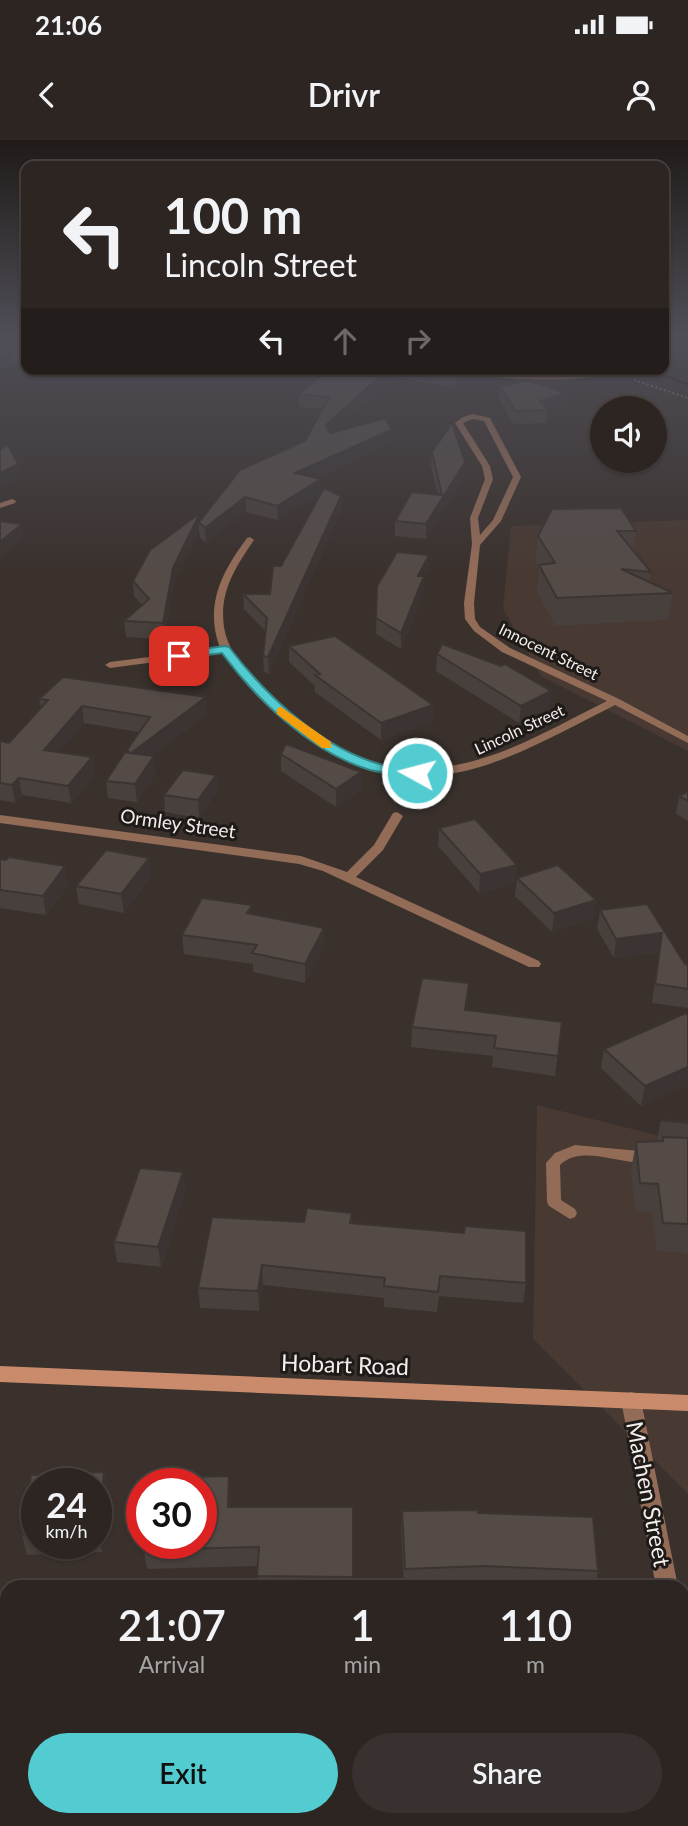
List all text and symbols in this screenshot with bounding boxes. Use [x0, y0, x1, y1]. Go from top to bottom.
text: 21:06 [35, 9, 102, 41]
text: Drivr [308, 75, 380, 114]
icon: back [28, 76, 66, 114]
icon: person [622, 76, 660, 114]
text: 100 m [164, 186, 302, 244]
icon: left [49, 189, 140, 280]
text: Lincoln Street [164, 245, 357, 284]
icon: left [253, 322, 291, 360]
icon: ahead [326, 322, 364, 360]
icon: right [399, 322, 437, 360]
map controls [590, 396, 667, 473]
button: sound [590, 396, 667, 473]
street label: Innocent Street [496, 619, 602, 683]
pin [149, 626, 209, 686]
icon: arrive [160, 637, 198, 675]
street label: Lincoln Street [471, 700, 567, 758]
position arrow [380, 736, 454, 810]
street label: Ormley Street [119, 804, 237, 842]
street label: Hobart Road [281, 1348, 409, 1380]
street label: Machen Street [621, 1419, 677, 1570]
speed limit sign: 30 [126, 1468, 217, 1559]
text: 24 [46, 1483, 87, 1525]
text: km/h [45, 1520, 88, 1542]
text: 21:07 [118, 1600, 226, 1650]
text: 1 [350, 1600, 375, 1650]
text: 110 [499, 1600, 572, 1650]
text: Arrival [139, 1650, 205, 1678]
text: min [344, 1650, 381, 1678]
text: m [526, 1650, 545, 1678]
button: Exit [28, 1733, 338, 1813]
button: Share [352, 1733, 662, 1813]

